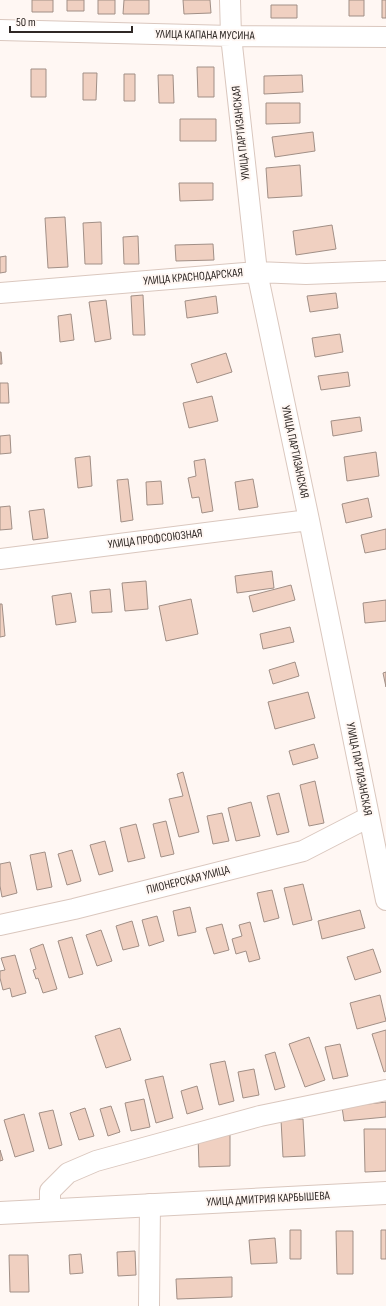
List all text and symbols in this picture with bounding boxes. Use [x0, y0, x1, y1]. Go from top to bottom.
scale bar [10, 8, 132, 34]
text: 50 m [16, 15, 36, 30]
street label: УЛИЦА КАПАНА МУСИНА [155, 27, 256, 43]
street label: УЛИЦА ПАРТИЗАНСКАЯ [229, 85, 253, 181]
street label: УЛИЦА КРАСНОДАРСКАЯ [142, 265, 244, 289]
street label: УЛИЦА ПАРТИЗАНСКАЯ [278, 404, 312, 500]
street label: УЛИЦА ПРОФСОЮЗНАЯ [107, 526, 203, 552]
street label: УЛИЦА ПАРТИЗАНСКАЯ [343, 721, 375, 817]
street label: ПИОНЕРСКАЯ УЛИЦА [145, 862, 232, 898]
street label: УЛИЦА ДМИТРИЯ КАРБЫШЕВА [206, 1188, 331, 1210]

